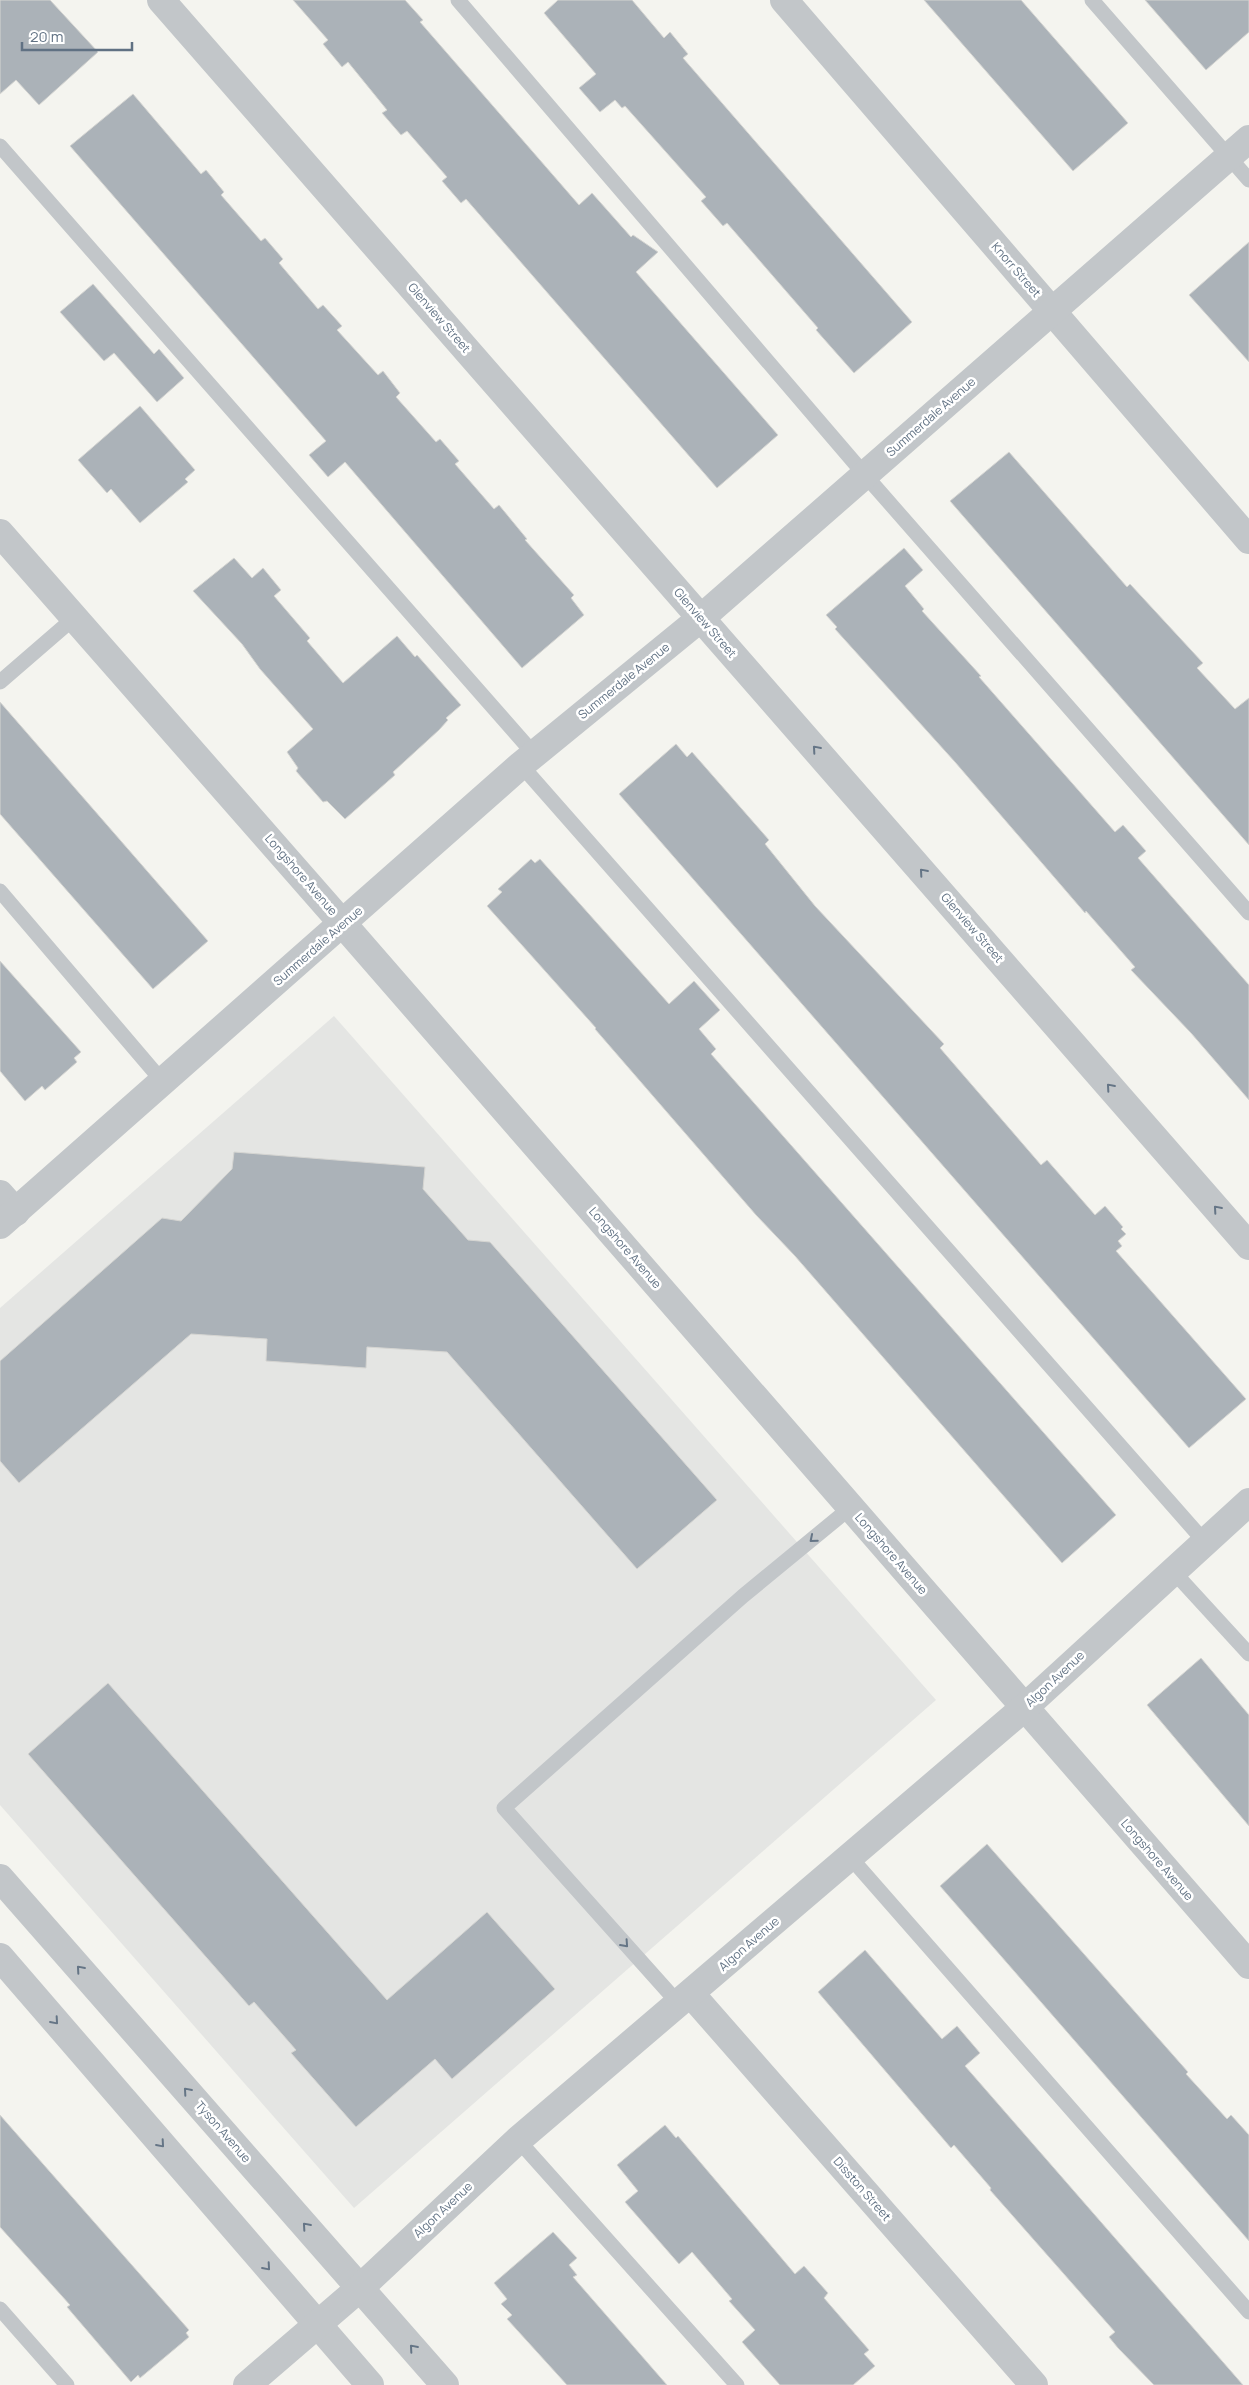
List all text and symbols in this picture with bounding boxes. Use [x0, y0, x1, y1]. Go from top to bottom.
scale bar [22, 20, 132, 52]
text: 20 m [30, 26, 63, 47]
street label: Knorr Street [988, 239, 1045, 301]
street label: Glenview Street [404, 279, 475, 357]
street label: Summerdale Avenue [882, 373, 979, 460]
street label: Glenview Street [670, 584, 741, 662]
street label: Summerdale Avenue [574, 638, 673, 723]
one-way arrow [813, 746, 822, 755]
street label: Longshore Avenue [261, 830, 341, 919]
one-way arrow [919, 868, 928, 877]
street label: Glenview Street [937, 889, 1008, 967]
street label: Summerdale Avenue [269, 902, 366, 989]
one-way arrow [1107, 1083, 1116, 1092]
street label: Longshore Avenue [585, 1203, 665, 1292]
one-way arrow [1214, 1206, 1223, 1215]
street label: Longshore Avenue [851, 1509, 931, 1598]
one-way arrow [809, 1533, 818, 1542]
street label: Algon Avenue [1021, 1647, 1088, 1711]
street label: Longshore Avenue [1117, 1815, 1197, 1904]
street label: Algon Avenue [715, 1913, 783, 1975]
one-way arrow [619, 1938, 628, 1947]
one-way arrow [77, 1965, 86, 1974]
one-way arrow [49, 2015, 58, 2024]
one-way arrow [184, 2088, 193, 2097]
street label: Tyson Avenue [192, 2097, 255, 2166]
one-way arrow [155, 2138, 164, 2147]
street label: Disston Street [830, 2153, 895, 2225]
street label: Algon Avenue [409, 2178, 476, 2242]
one-way arrow [303, 2223, 312, 2232]
one-way arrow [261, 2261, 270, 2270]
one-way arrow [410, 2345, 419, 2354]

